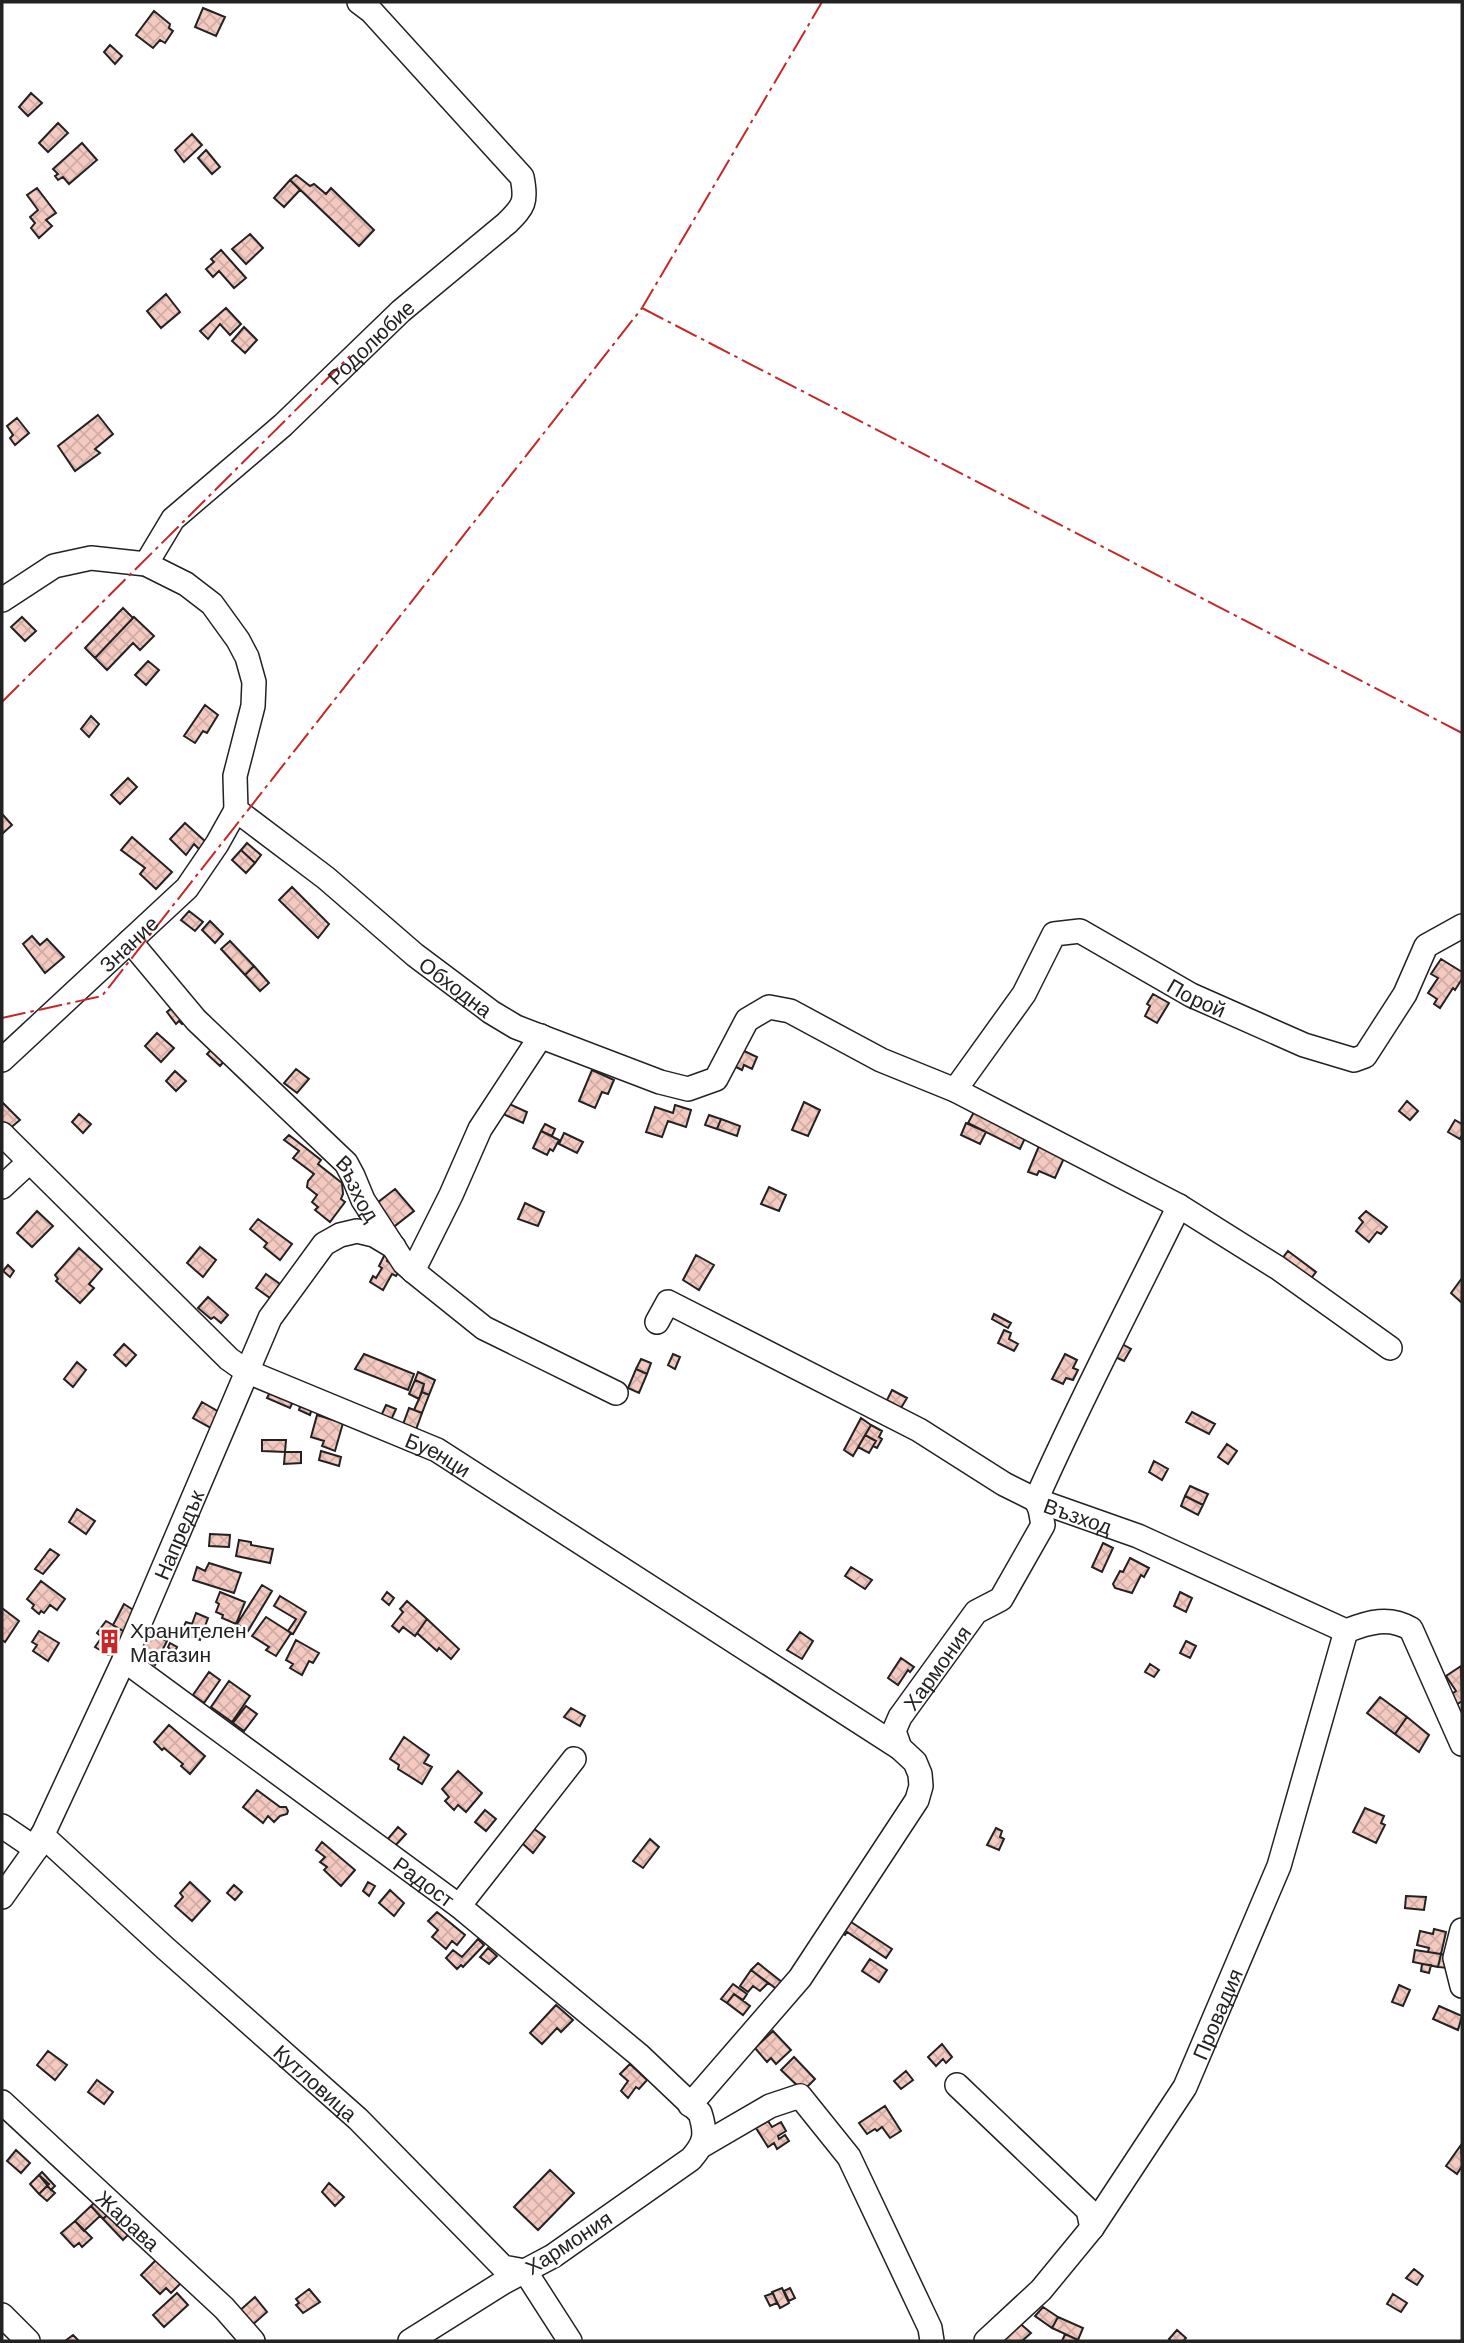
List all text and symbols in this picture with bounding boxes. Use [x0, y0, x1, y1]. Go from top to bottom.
street label: Родолюбие [321, 293, 419, 389]
street label: Знание [93, 910, 162, 976]
street label: Обходна [415, 951, 498, 1022]
street label: Порой [1163, 972, 1230, 1022]
street label: Възход [332, 1149, 386, 1226]
street label: Буенци [402, 1426, 476, 1481]
street label: Напредък [147, 1485, 208, 1583]
street label: Възход [1041, 1491, 1116, 1538]
place label: Хранителен Магазин [130, 1617, 247, 1666]
street label: Хармония [897, 1620, 975, 1714]
building icon: Хранителен Магазин [96, 1627, 124, 1655]
street label: Радост [389, 1850, 460, 1912]
street label: Провадия [1186, 1964, 1247, 2063]
street label: Кутловица [269, 2039, 363, 2126]
street label: Жарава [92, 2184, 166, 2255]
street label: Хармония [520, 2205, 616, 2279]

